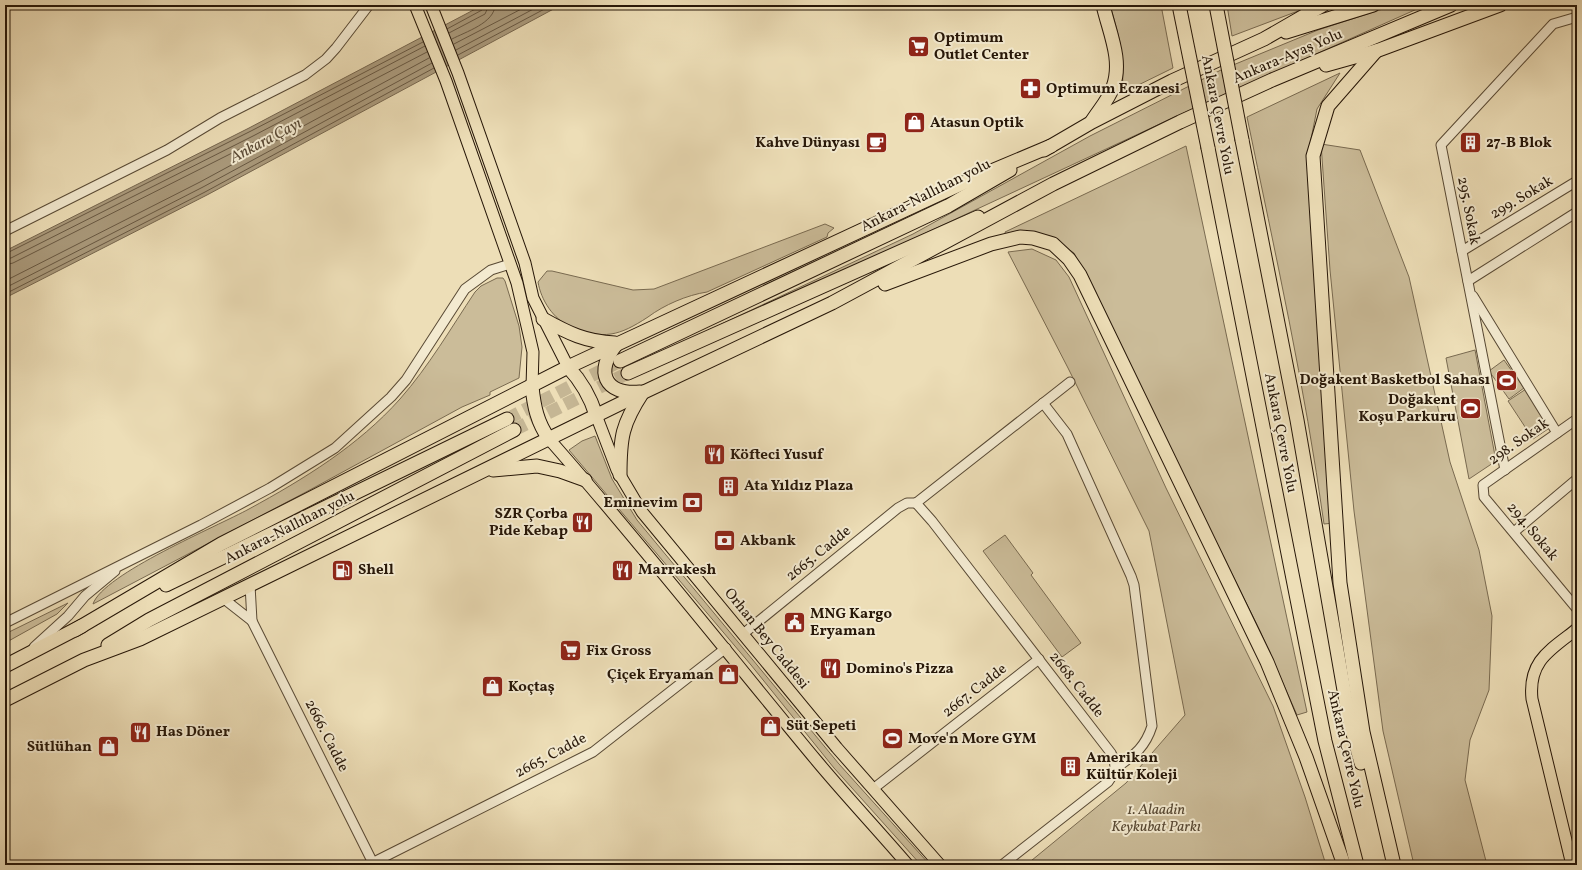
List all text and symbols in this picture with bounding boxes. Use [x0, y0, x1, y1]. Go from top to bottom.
street label: Ankara-Ayaş Yolu [1230, 24, 1346, 90]
place label: Optimum Outlet Center [934, 28, 1029, 66]
supermarket icon: Optimum Outlet Center [905, 34, 931, 60]
street label: Ankara Çevre Yolu [1195, 53, 1239, 177]
pharmacy icon: Optimum Eczanesi [1017, 76, 1043, 102]
place label: Optimum Eczanesi [1046, 79, 1180, 100]
shop icon: Atasun Optik [902, 110, 928, 136]
water label: Ankara Çayı [225, 113, 306, 170]
place label: Atasun Optik [930, 113, 1024, 134]
cafe icon: Kahve Dünyası [863, 130, 889, 156]
building icon: 27-B Blok [1458, 130, 1484, 156]
place label: Kahve Dünyası [755, 133, 860, 154]
place label: 27-B Blok [1486, 133, 1552, 154]
street label: Ankara-Nallıhan yolu [857, 154, 995, 238]
street label: 299. Sokak [1487, 171, 1557, 225]
street label: 295. Sokak [1451, 175, 1485, 247]
sports icon: Doğakent Basketbol Sahası [1493, 367, 1519, 393]
place label: Doğakent Basketbol Sahası [1299, 370, 1490, 391]
street label: Ankara Çevre Yolu [1258, 371, 1302, 495]
place label: Doğakent Koşu Parkuru [1359, 390, 1456, 428]
sports icon: Doğakent Koşu Parkuru [1458, 396, 1484, 422]
street label: 298. Sokak [1484, 413, 1554, 471]
restaurant icon: Köfteci Yusuf [702, 442, 728, 468]
place label: Köfteci Yusuf [730, 445, 824, 466]
building icon: Ata Yıldız Plaza [716, 473, 742, 499]
place label: Ata Yıldız Plaza [744, 476, 853, 497]
street label: Ankara-Nallıhan yolu [221, 486, 359, 570]
bank icon: Eminevim [680, 490, 706, 516]
place label: Eminevim [604, 493, 678, 514]
street label: 294. Sokak [1501, 498, 1563, 566]
place label: SZR Çorba Pide Kebap [489, 504, 568, 542]
restaurant icon: SZR Çorba Pide Kebap [570, 510, 596, 536]
street label: 2665. Cadde [782, 521, 856, 587]
bank icon: Akbank [712, 528, 738, 554]
place label: Akbank [740, 531, 796, 552]
fuel station icon: Shell [329, 557, 355, 583]
restaurant icon: Marrakesh [610, 557, 636, 583]
place label: Shell [358, 560, 394, 581]
place label: Marrakesh [638, 560, 717, 581]
street label: Orhan Bey Caddesi [719, 584, 813, 694]
place label: MNG Kargo Eryaman [810, 604, 893, 642]
public building icon: MNG Kargo Eryaman [781, 610, 807, 636]
supermarket icon: Fix Gross [558, 638, 584, 664]
place label: Fix Gross [586, 641, 651, 662]
street label: 2668. Cadde [1043, 648, 1109, 722]
restaurant icon: Domino's Pizza [818, 656, 844, 682]
place label: Domino's Pizza [846, 659, 954, 680]
street label: 2667. Cadde [938, 659, 1012, 723]
shop icon: Çiçek Eryaman [716, 662, 742, 688]
place label: Çiçek Eryaman [607, 665, 714, 686]
shop icon: Koçtaş [480, 674, 506, 700]
place label: Koçtaş [508, 677, 555, 698]
street label: Ankara Çevre Yolu [1321, 687, 1369, 811]
street label: 2666. Cadde [299, 696, 353, 776]
shop icon: Süt Sepeti [758, 713, 784, 739]
place label: Süt Sepeti [786, 716, 856, 737]
restaurant icon: Has Döner [128, 719, 154, 745]
place label: Has Döner [156, 722, 230, 743]
sports icon: Move'n More GYM [880, 726, 906, 752]
street label: 2665. Cadde [512, 728, 590, 784]
place label: Move'n More GYM [908, 729, 1037, 750]
shop icon: Sütlühan [95, 734, 121, 760]
place label: Sütlühan [27, 737, 92, 758]
place label: Amerikan Kültür Koleji [1086, 748, 1178, 786]
building icon: Amerikan Kültür Koleji [1058, 754, 1084, 780]
park label: 1. Alaadin Keykubat Parkı [1111, 800, 1201, 838]

